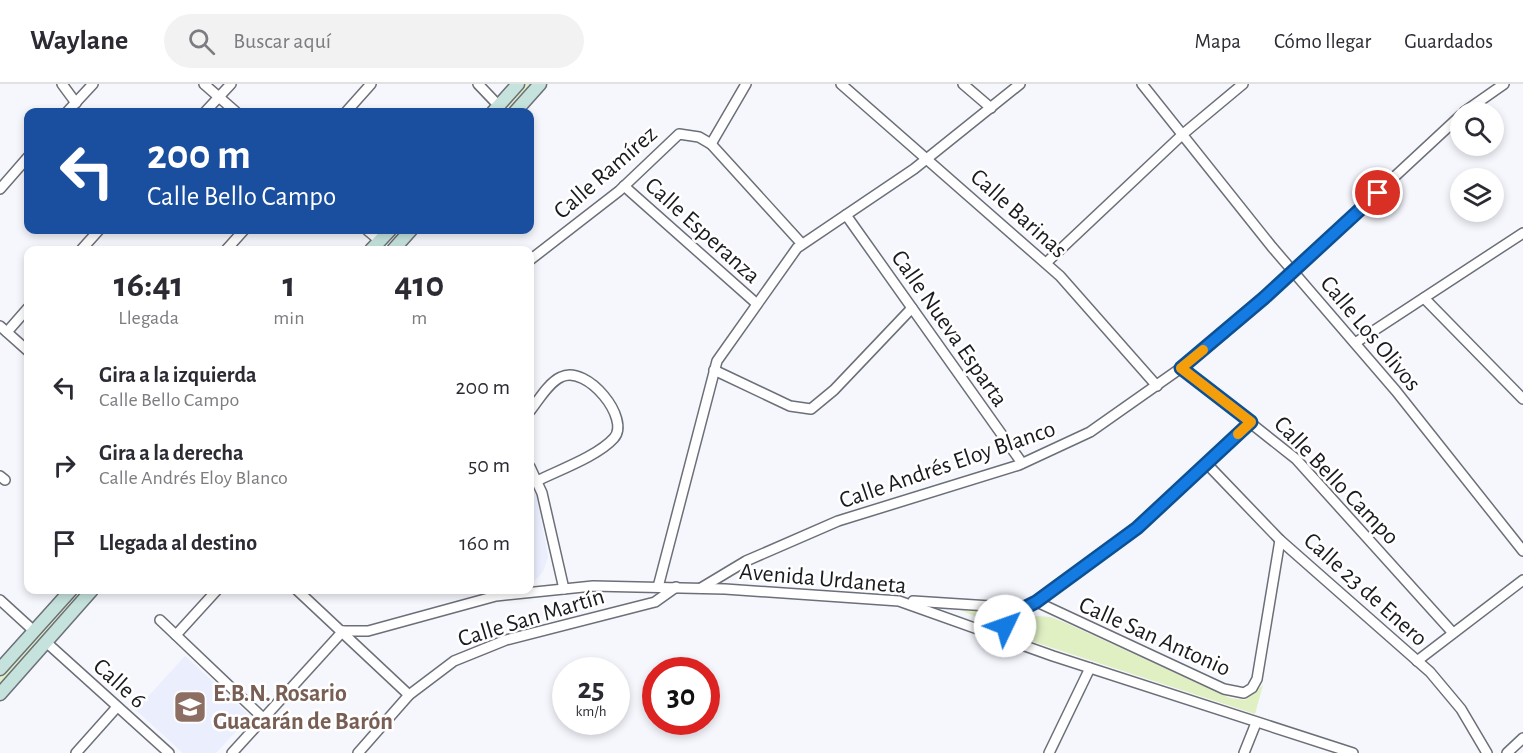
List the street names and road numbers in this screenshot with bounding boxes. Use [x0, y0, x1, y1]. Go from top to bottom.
street label: Calle Ramírez [550, 122, 662, 224]
street label: Calle Barinas [966, 165, 1071, 263]
street label: Calle Esperanza [640, 173, 765, 288]
street label: Calle Nueva Esparta [886, 246, 1012, 411]
street label: Calle Los Olivos [1315, 271, 1425, 396]
street label: Calle Bello Campo [1269, 412, 1403, 550]
street label: Calle Andrés Eloy Blanco [836, 417, 1058, 513]
street label: Calle 23 de Enero [1299, 528, 1432, 651]
street label: Avenida Urdaneta [738, 560, 907, 598]
street label: Calle San Martín [455, 584, 607, 652]
street label: Calle San Antonio [1075, 593, 1234, 681]
street label: Calle 6 [88, 654, 150, 713]

